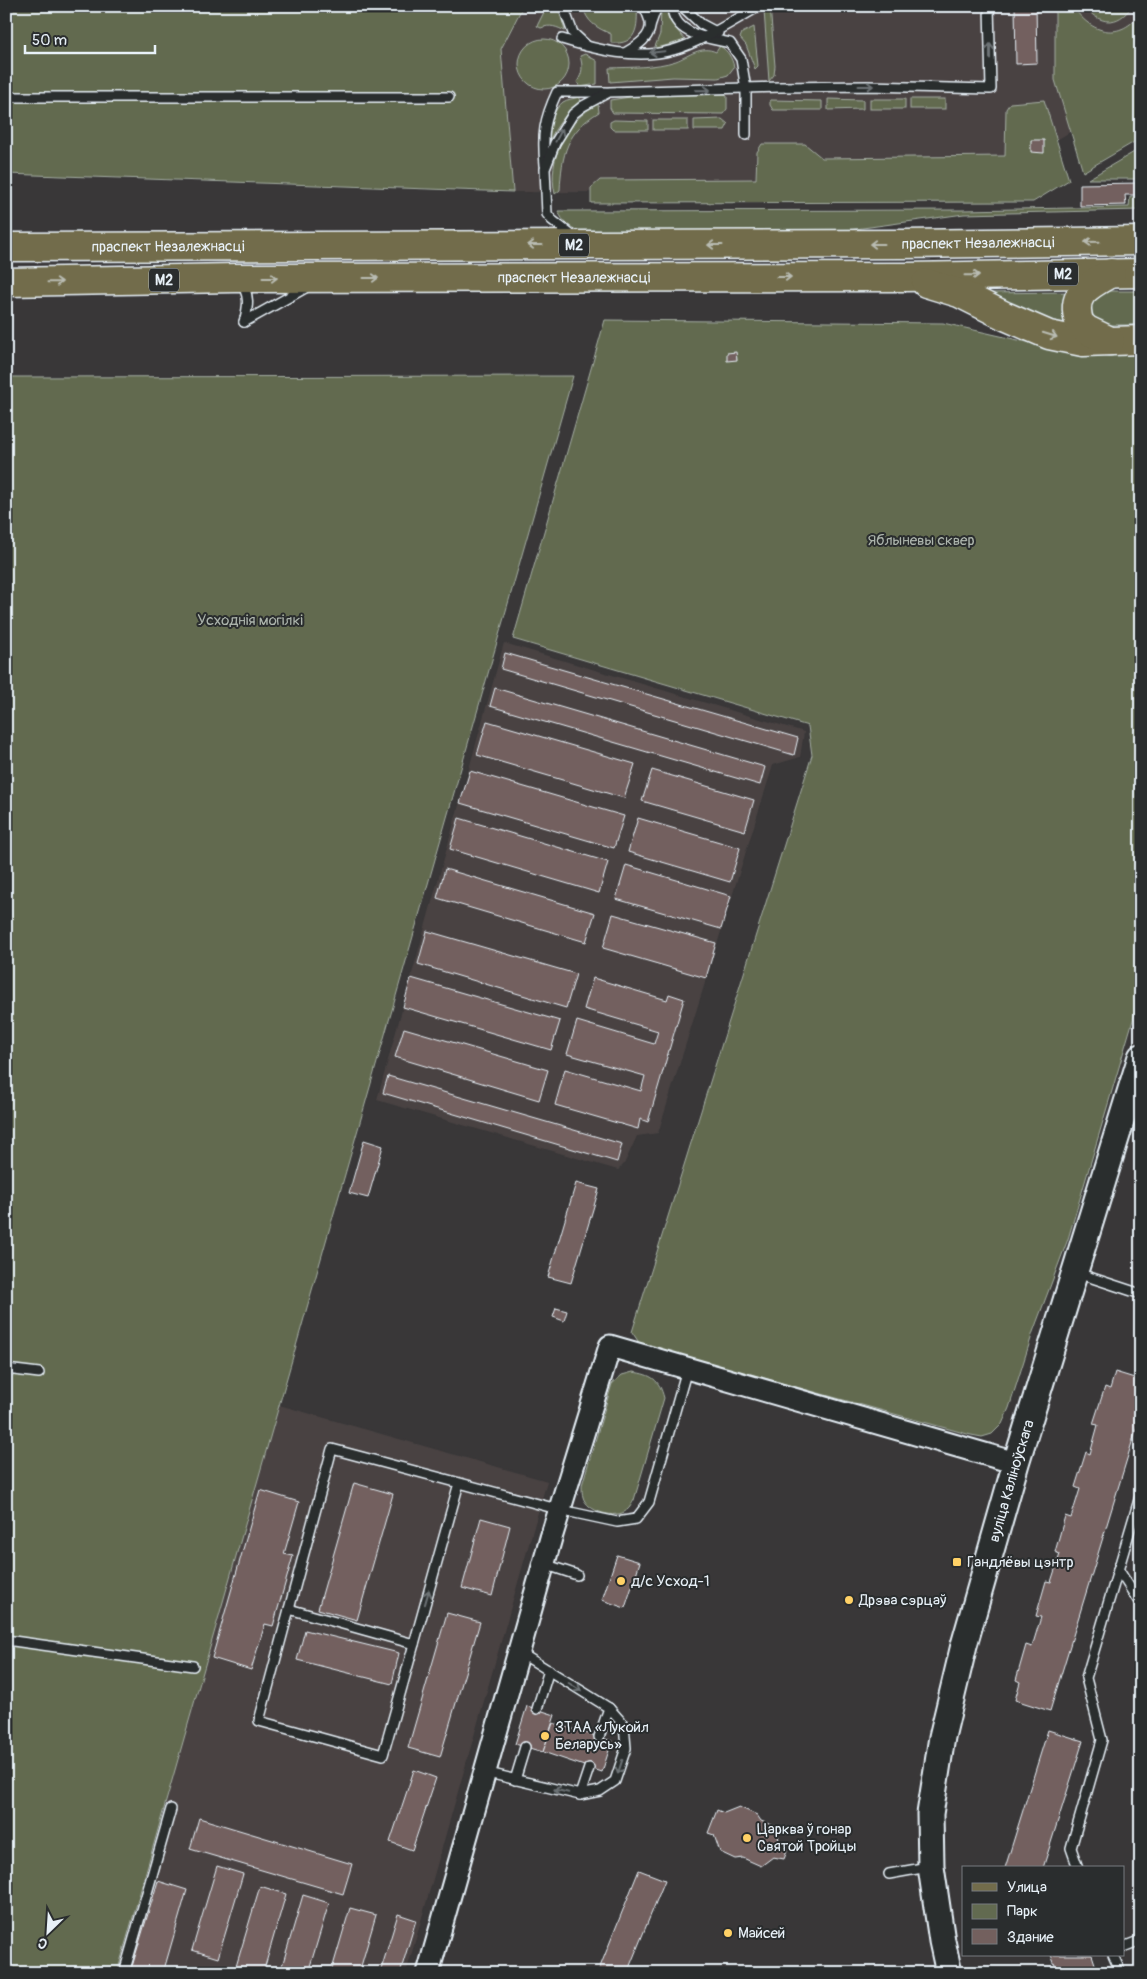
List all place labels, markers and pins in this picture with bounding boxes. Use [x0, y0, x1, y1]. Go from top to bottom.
place label: Гандлёвы цэнтр [967, 1553, 1073, 1572]
marker: Гандлёвы цэнтр [951, 1556, 963, 1568]
place label: д/с Усход-1 [631, 1572, 710, 1591]
marker: д/с Усход-1 [615, 1575, 627, 1587]
place label: Дрэва сэрцаў [858, 1591, 947, 1610]
marker: Дрэва сэрцаў [843, 1594, 855, 1606]
place label: ЗТАА «Лукойл Беларусь» [555, 1718, 649, 1754]
marker: ЗТАА «Лукойл Беларусь» [539, 1730, 551, 1742]
place label: Царква ў гонар Святой Тройцы [757, 1820, 856, 1856]
marker: Царква ў гонар Святой Тройцы [741, 1832, 753, 1844]
place label: Майсей [738, 1924, 785, 1943]
marker: Майсей [722, 1927, 734, 1939]

